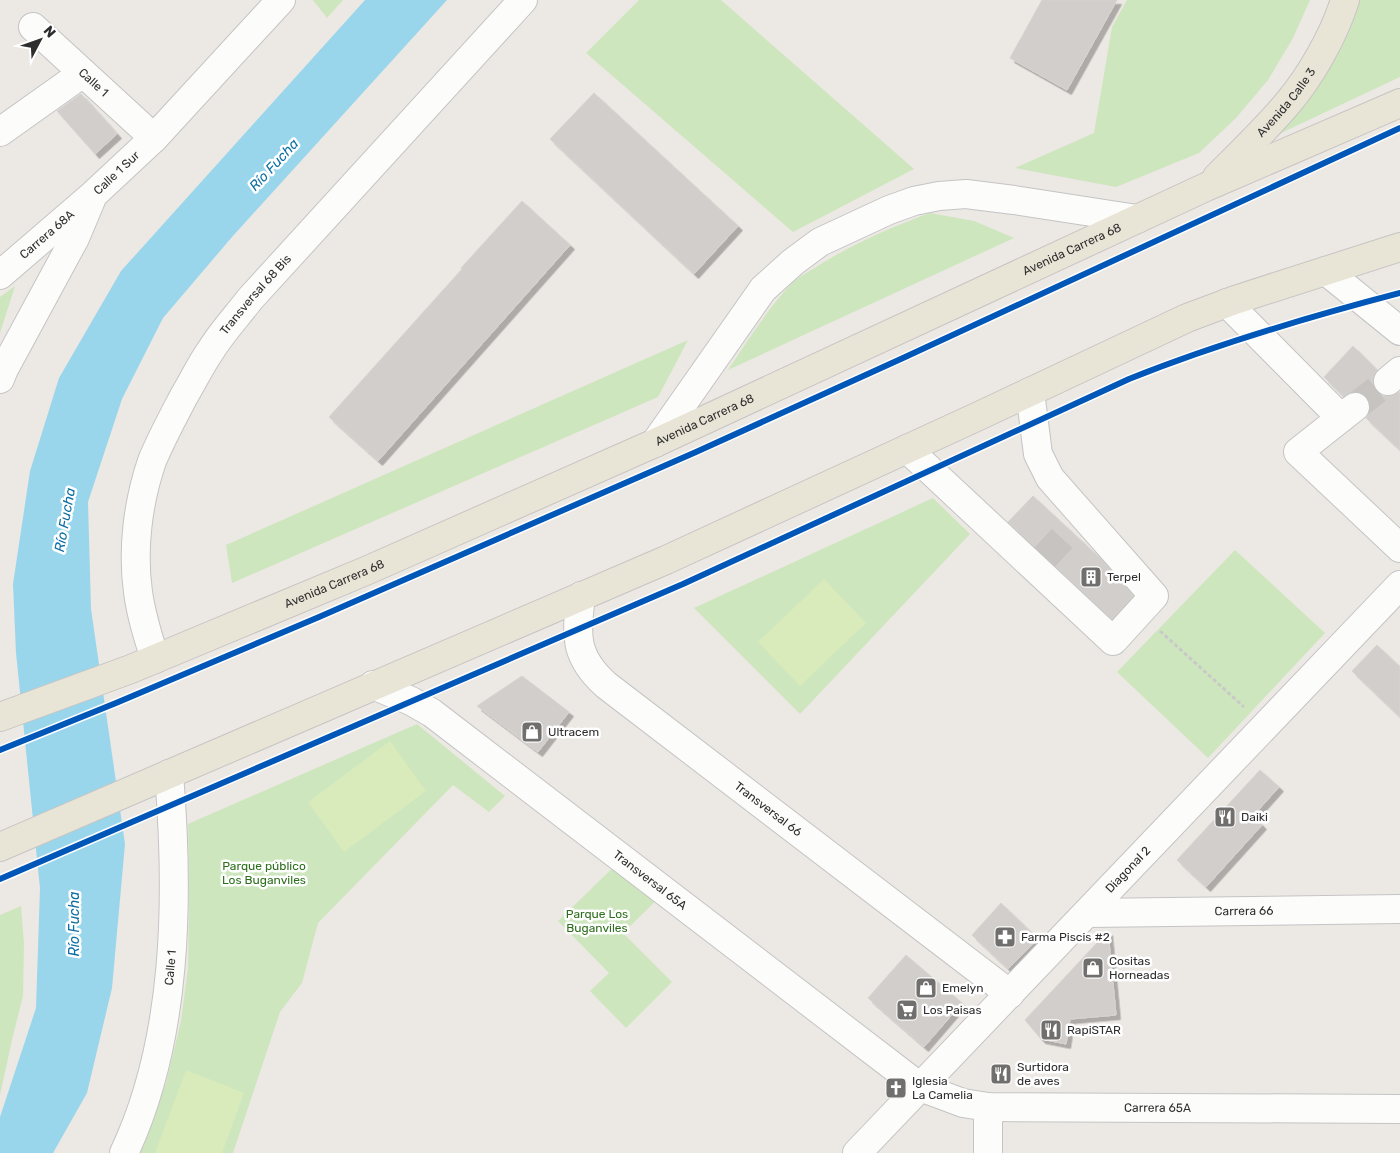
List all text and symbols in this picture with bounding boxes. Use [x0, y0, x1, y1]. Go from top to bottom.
north arrow [15, 15, 65, 65]
text: N [40, 22, 59, 41]
street label: Calle 1 [76, 65, 111, 100]
street label: Avenida Calle 3 [1254, 65, 1318, 140]
water label: Río Fucha [246, 135, 302, 195]
street label: Calle 1 Sur [91, 148, 143, 198]
street label: Carrera 68A [17, 207, 77, 262]
street label: Avenida Carrera 68 [1020, 220, 1123, 278]
street label: Transversal 68 Bis [217, 252, 294, 338]
street label: Avenida Carrera 68 [653, 391, 756, 449]
water label: Río Fucha [51, 487, 79, 553]
street label: Avenida Carrera 68 [282, 557, 387, 611]
building icon: Terpel [1079, 565, 1103, 589]
place label: Terpel [1107, 570, 1141, 584]
shop icon: Ultracem [520, 720, 544, 744]
place label: Ultracem [548, 725, 599, 739]
street label: Transversal 66 [732, 779, 805, 839]
restaurant icon: Daiki [1213, 805, 1237, 829]
place label: Daiki [1241, 810, 1268, 824]
street label: Diagonal 2 [1103, 844, 1153, 896]
street label: Transversal 65A [610, 847, 690, 913]
park label: Parque público Los Buganviles [222, 859, 306, 887]
water label: Río Fucha [66, 892, 83, 957]
street label: Carrera 66 [1214, 904, 1274, 918]
park label: Parque Los Buganviles [566, 907, 628, 935]
pharmacy icon: Farma Piscis #2 [993, 925, 1017, 949]
place label: Farma Piscis #2 [1021, 930, 1110, 944]
street label: Calle 1 [162, 950, 179, 986]
place label: Cositas Horneadas [1109, 954, 1170, 982]
shop icon: Cositas Horneadas [1081, 956, 1105, 980]
shop icon: Emelyn [914, 976, 938, 1000]
place label: Emelyn [942, 981, 983, 995]
supermarket icon: Los Paisas [895, 998, 919, 1022]
place label: Los Paisas [923, 1003, 982, 1017]
restaurant icon: RapiSTAR [1039, 1018, 1063, 1042]
place label: RapiSTAR [1067, 1023, 1121, 1037]
place label: Surtidora de aves [1017, 1060, 1069, 1088]
restaurant icon: Surtidora de aves [989, 1062, 1013, 1086]
place label: Iglesia La Camelia [912, 1074, 973, 1102]
church icon: Iglesia La Camelia [884, 1076, 908, 1100]
street label: Carrera 65A [1124, 1101, 1191, 1115]

